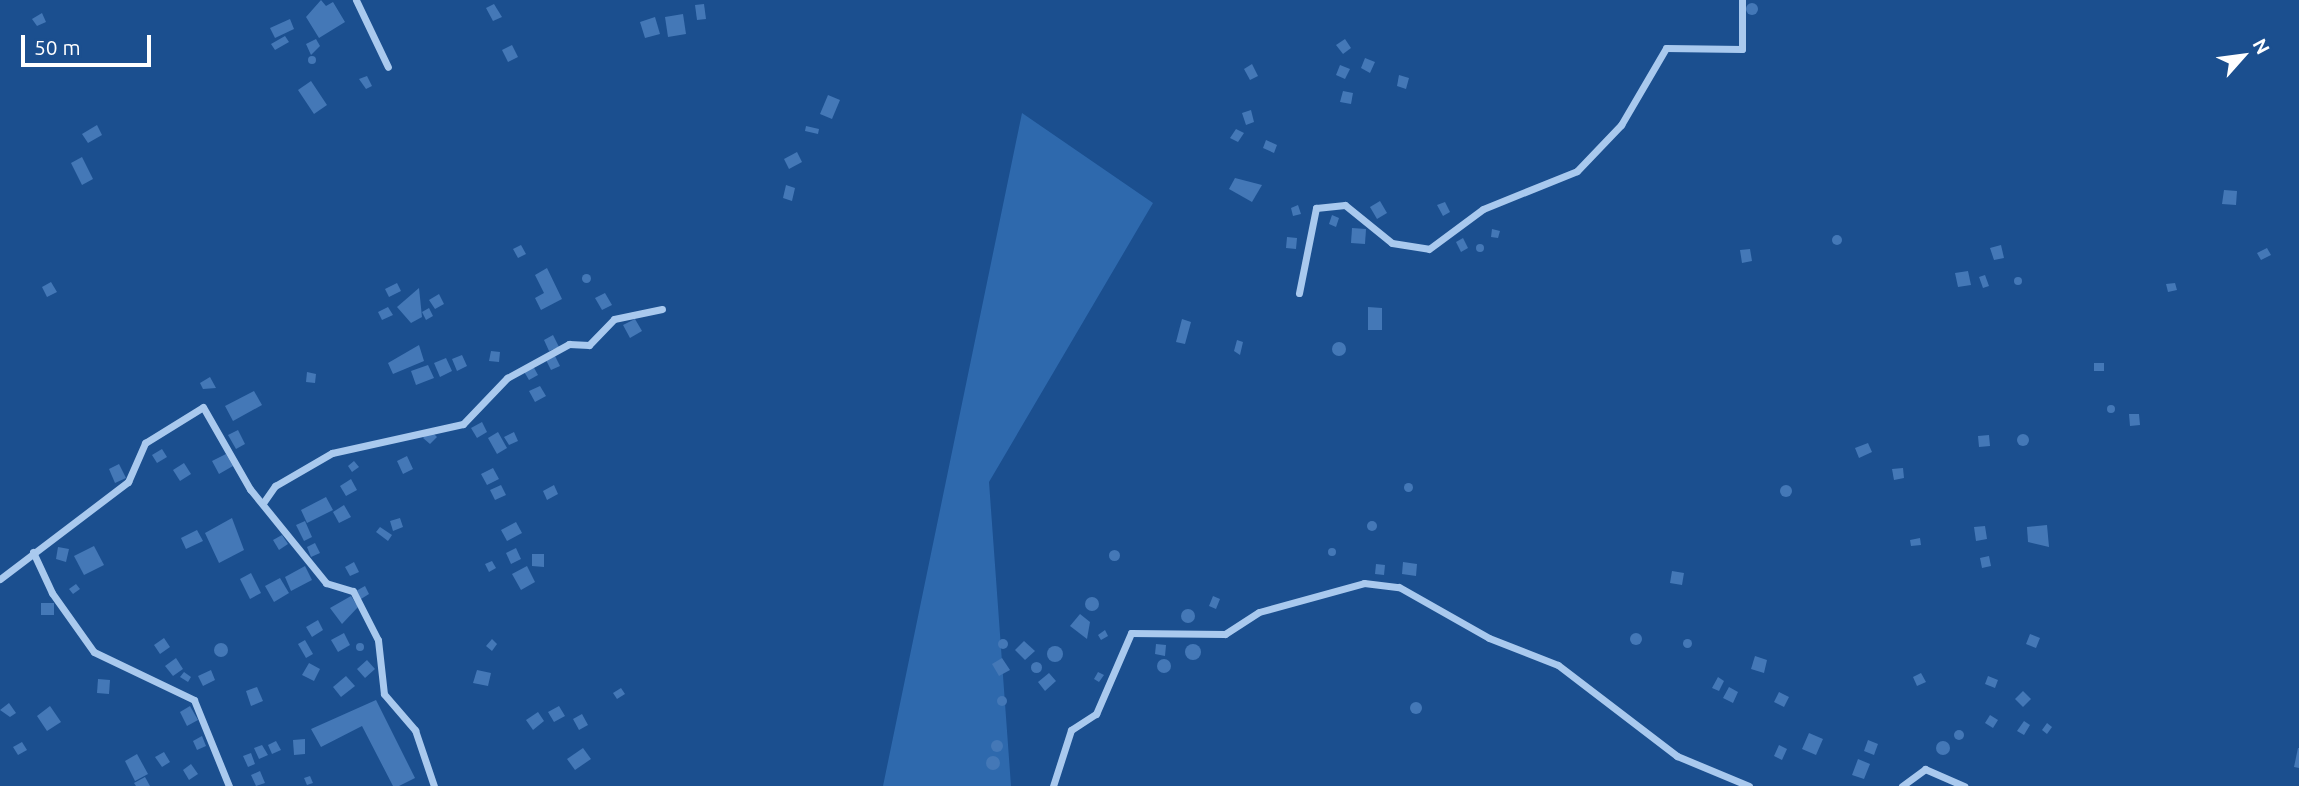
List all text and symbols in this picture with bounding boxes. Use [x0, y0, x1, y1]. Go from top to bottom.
scale bar [24, 21, 154, 65]
north arrow [2208, 21, 2278, 91]
text: 50 m [34, 35, 81, 59]
text: N [2248, 35, 2275, 58]

